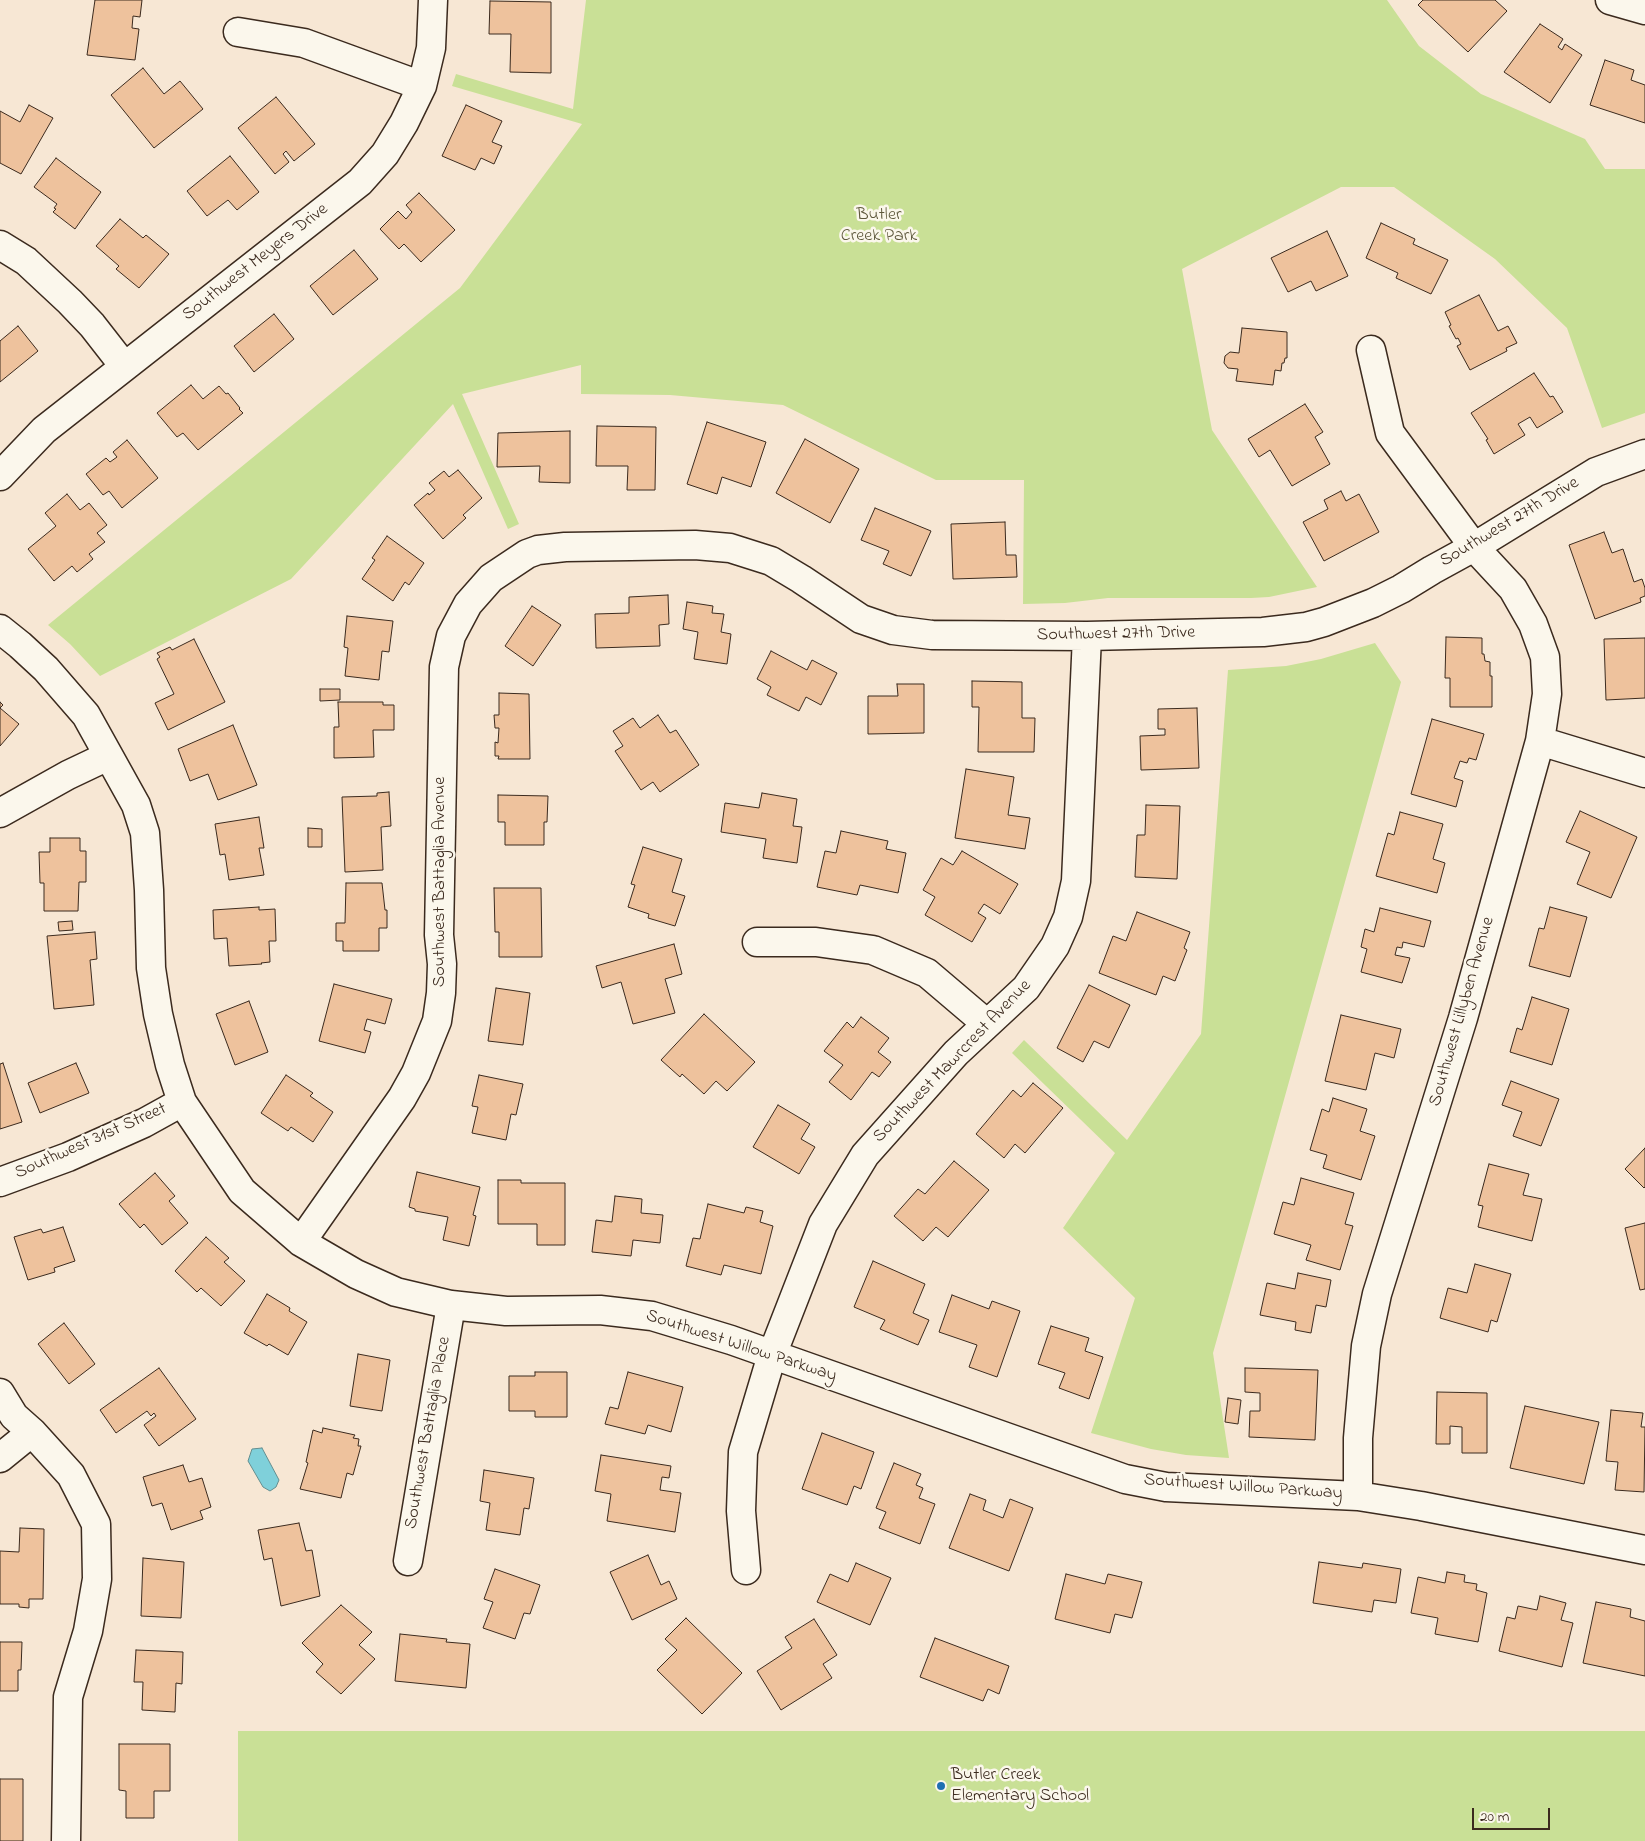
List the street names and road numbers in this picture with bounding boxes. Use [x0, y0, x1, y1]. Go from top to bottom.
street label: Southwest Meyers Drive [179, 199, 333, 327]
street label: Southwest 27th Drive [1437, 473, 1583, 573]
street label: Southwest 27th Drive [1037, 623, 1195, 647]
street label: Southwest Battaglia Avenue [430, 777, 452, 987]
street label: Southwest Lillyben Avenue [1426, 915, 1500, 1109]
street label: Southwest Mawrcrest Avenue [869, 976, 1037, 1148]
street label: Southwest 31st Street [12, 1099, 170, 1185]
street label: Southwest Willow Parkway [643, 1306, 839, 1388]
street label: Southwest Battaglia Place [401, 1335, 457, 1531]
street label: Southwest Willow Parkway [1143, 1470, 1343, 1506]

